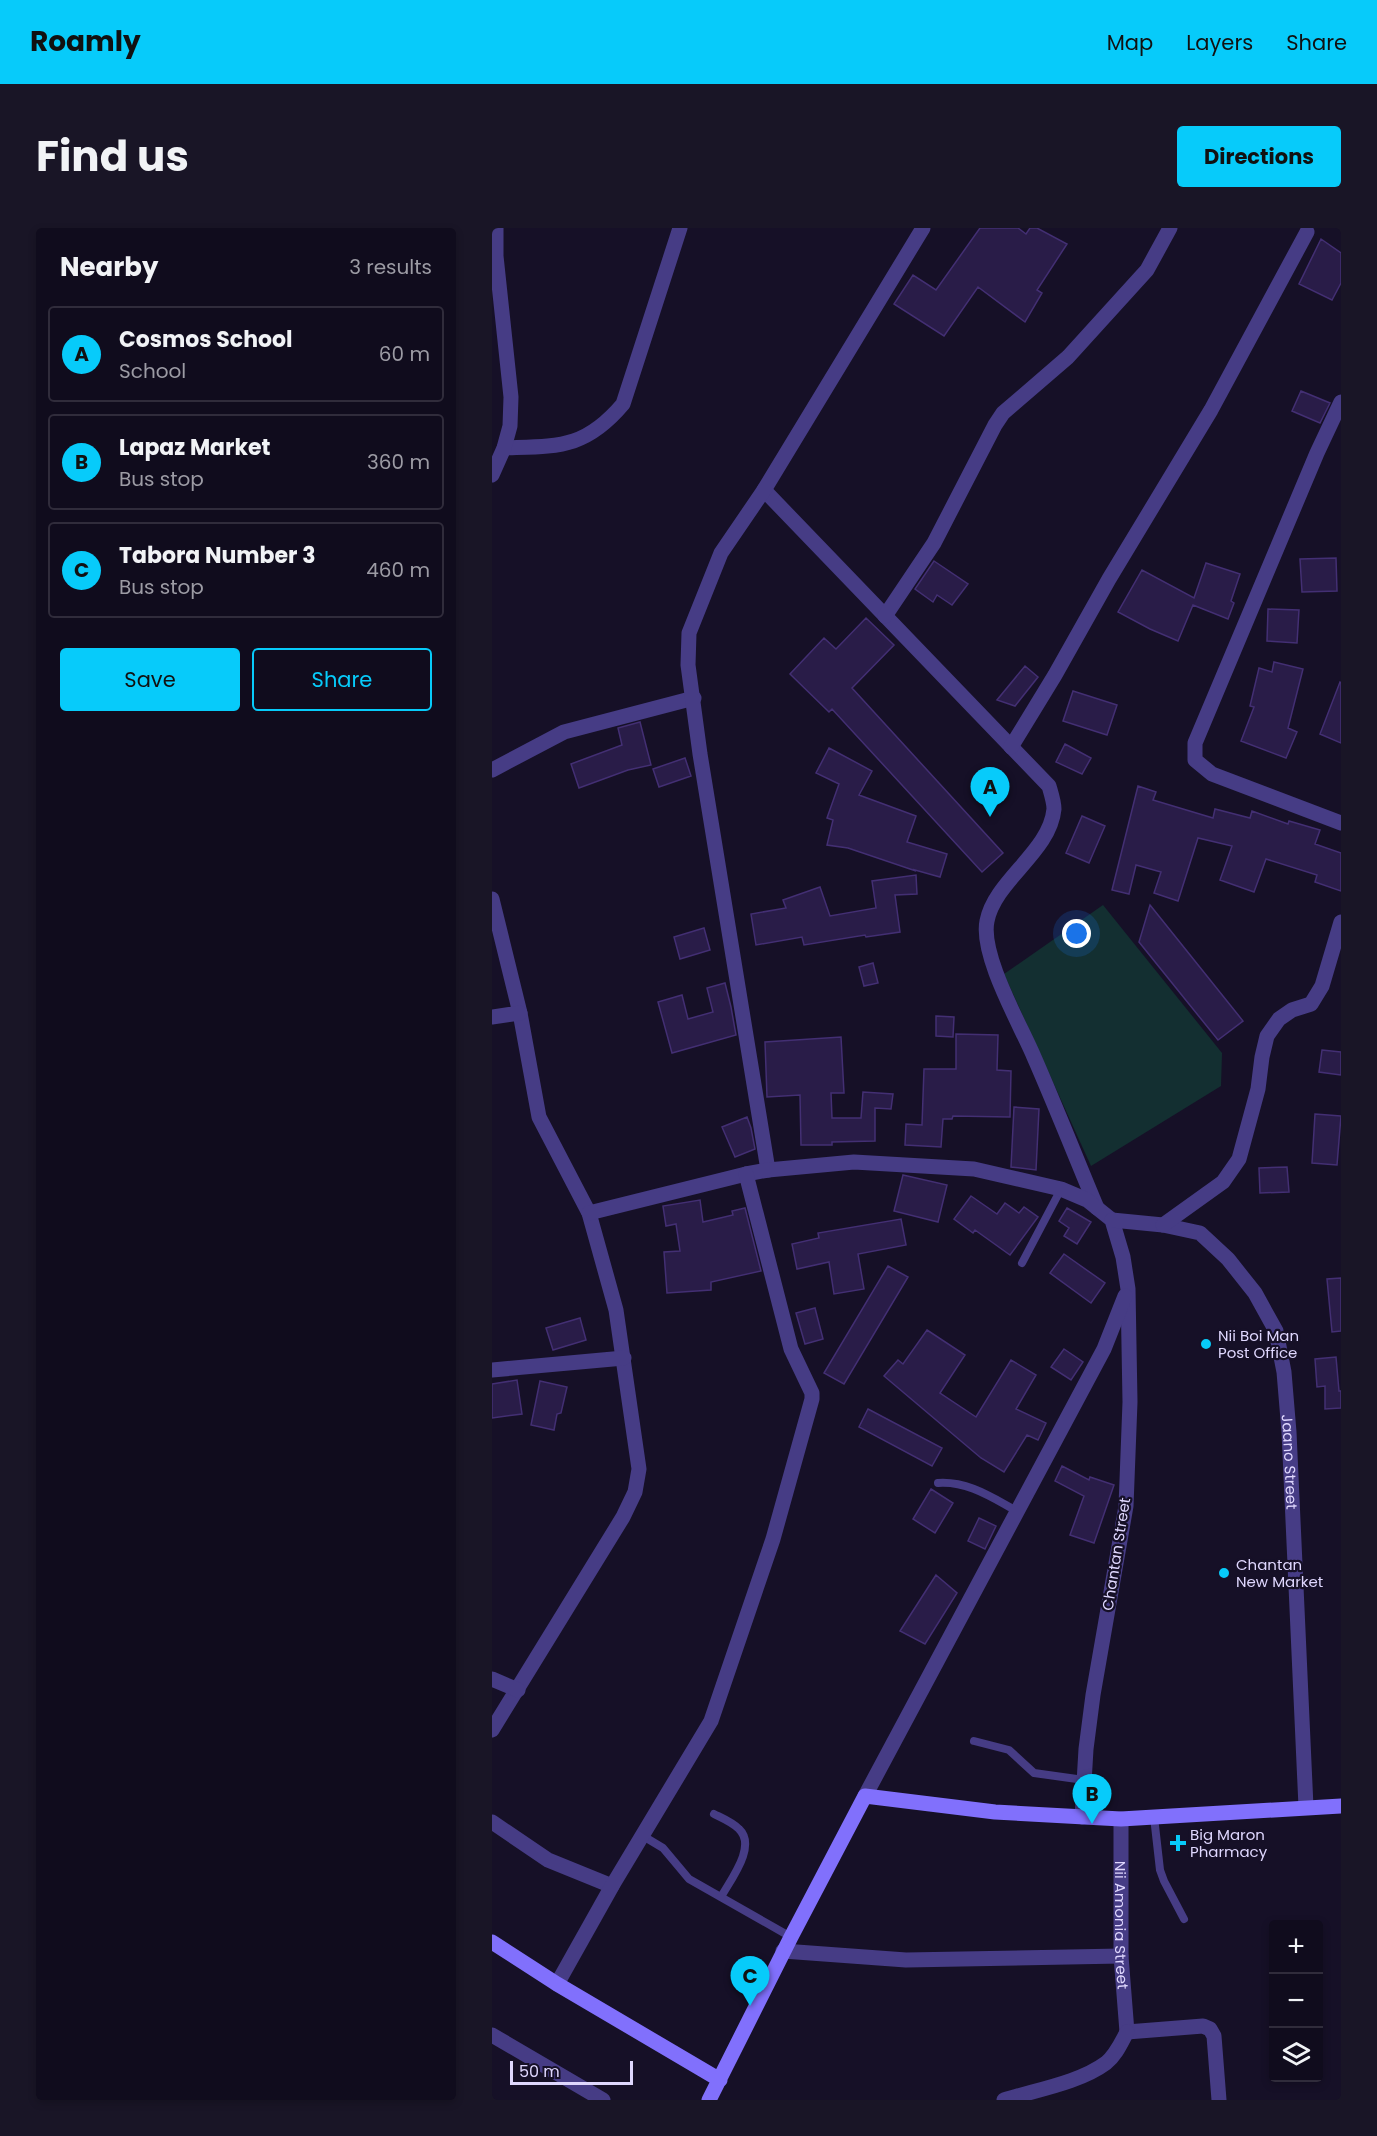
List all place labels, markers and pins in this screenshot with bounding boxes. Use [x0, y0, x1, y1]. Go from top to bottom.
pin: A [970, 768, 1010, 817]
place label: Nii Boi Man Post Office [1218, 1325, 1299, 1363]
marker: Nii Boi Man Post Office [1199, 1337, 1213, 1351]
place label: Chantan New Market [1236, 1554, 1323, 1592]
marker: Chantan New Market [1217, 1566, 1231, 1580]
pin: B [1072, 1774, 1112, 1824]
place label: Big Maron Pharmacy [1190, 1824, 1268, 1862]
marker: Big Maron Pharmacy [1171, 1836, 1185, 1850]
pin: C [730, 1956, 770, 2006]

